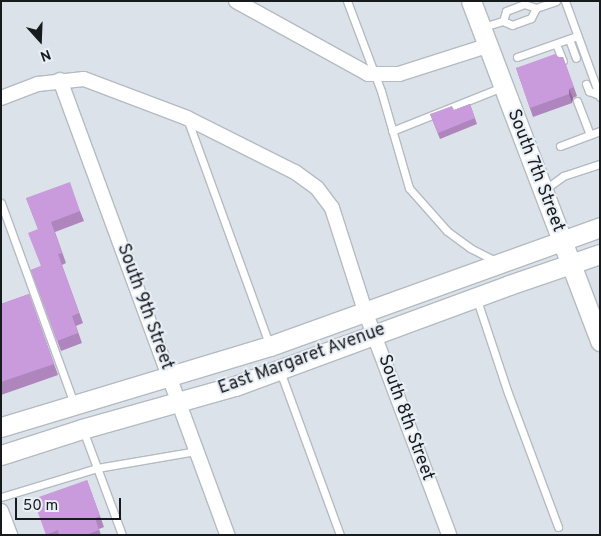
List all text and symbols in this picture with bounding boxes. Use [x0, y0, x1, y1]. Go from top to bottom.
north arrow [15, 15, 65, 65]
text: N [38, 45, 53, 64]
street label: South 7th Street [502, 106, 568, 236]
street label: South 9th Street [111, 241, 177, 373]
street label: East Margaret Avenue [215, 320, 389, 400]
street label: South 8th Street [372, 352, 438, 484]
scale bar [18, 488, 124, 520]
text: 50 m [23, 497, 58, 516]

